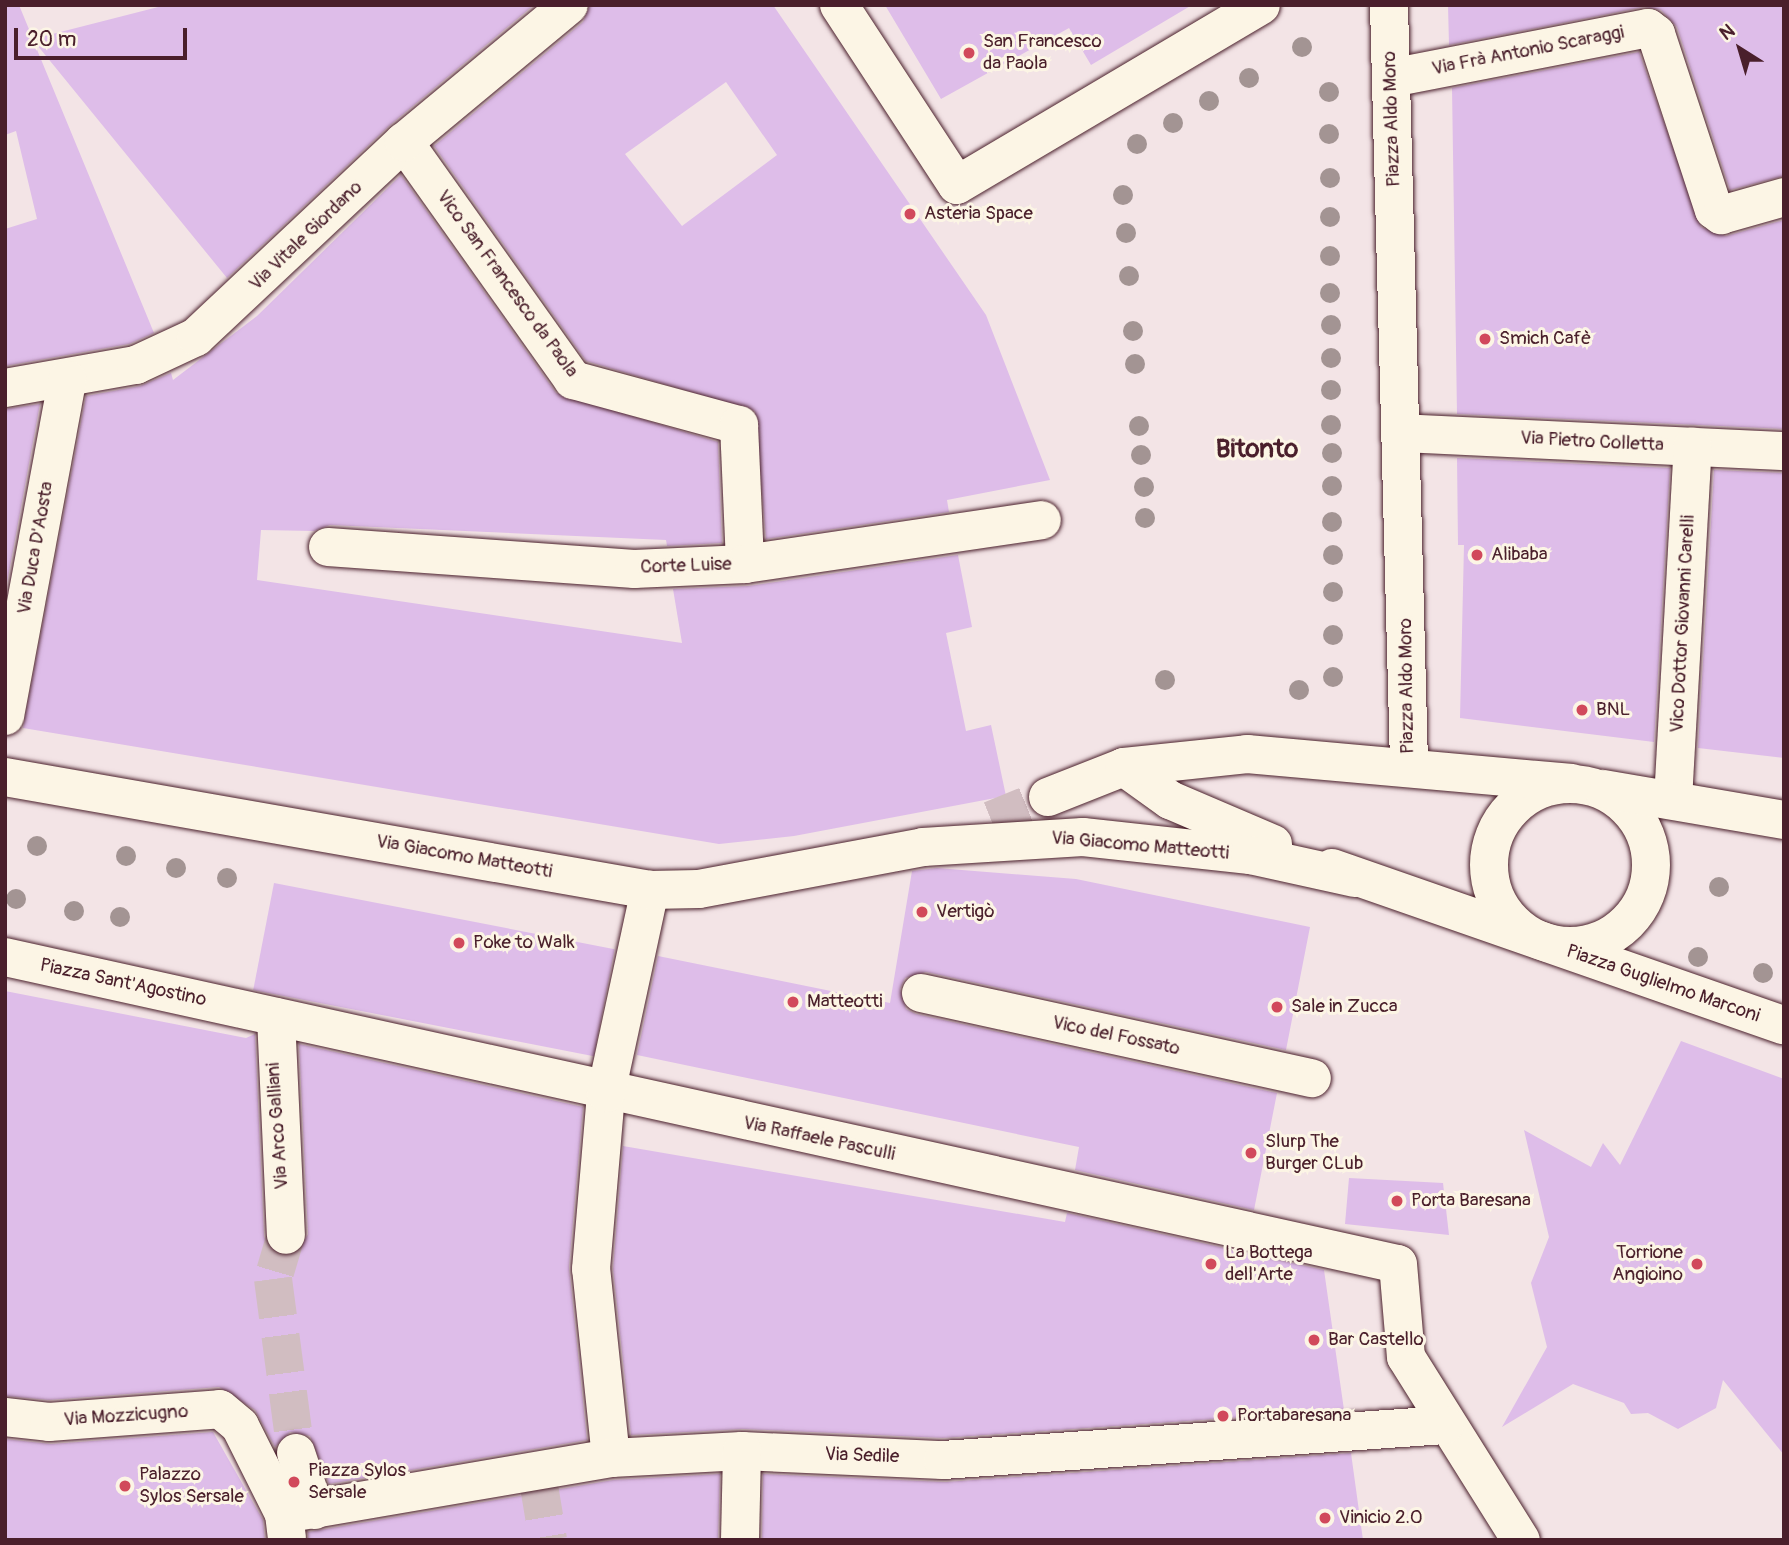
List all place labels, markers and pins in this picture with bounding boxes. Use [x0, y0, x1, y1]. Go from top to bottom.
place label: San Francesco da Paola [983, 31, 1102, 75]
marker: San Francesco da Paola [961, 45, 977, 61]
place label: Asteria Space [924, 203, 1033, 225]
marker: Asteria Space [902, 206, 918, 222]
place label: Smich Cafè [1499, 328, 1591, 350]
marker: Smich Cafè [1477, 331, 1493, 347]
place label: Alibaba [1491, 544, 1548, 566]
marker: Alibaba [1469, 547, 1485, 563]
place label: BNL [1596, 699, 1630, 721]
marker: BNL [1574, 702, 1590, 718]
place label: Vertigò [936, 901, 995, 923]
marker: Vertigò [914, 904, 930, 920]
place label: Poke to Walk [473, 932, 575, 954]
marker: Poke to Walk [451, 935, 467, 951]
place label: Matteotti [807, 991, 883, 1013]
marker: Matteotti [785, 994, 801, 1010]
place label: Sale in Zucca [1291, 996, 1398, 1018]
marker: Sale in Zucca [1269, 999, 1285, 1015]
place label: Slurp The Burger CLub [1265, 1131, 1363, 1175]
marker: Slurp The Burger CLub [1243, 1145, 1259, 1161]
place label: Porta Baresana [1411, 1190, 1531, 1212]
marker: Porta Baresana [1389, 1193, 1405, 1209]
place label: La Bottega dell'Arte [1225, 1242, 1313, 1286]
place label: Torrione Angioino [1612, 1242, 1683, 1286]
marker: La Bottega dell'Arte [1203, 1256, 1219, 1272]
marker: Torrione Angioino [1689, 1256, 1705, 1272]
place label: Bar Castello [1328, 1329, 1424, 1351]
marker: Bar Castello [1306, 1332, 1322, 1348]
place label: Portabaresana [1237, 1405, 1351, 1427]
marker: Portabaresana [1215, 1408, 1231, 1424]
place label: Piazza Sylos Sersale [308, 1460, 406, 1504]
place label: Palazzo Sylos Sersale [139, 1464, 244, 1508]
marker: Piazza Sylos Sersale [286, 1474, 302, 1490]
marker: Palazzo Sylos Sersale [117, 1478, 133, 1494]
place label: Vinicio 2.0 [1339, 1507, 1423, 1529]
marker: Vinicio 2.0 [1317, 1510, 1333, 1526]

